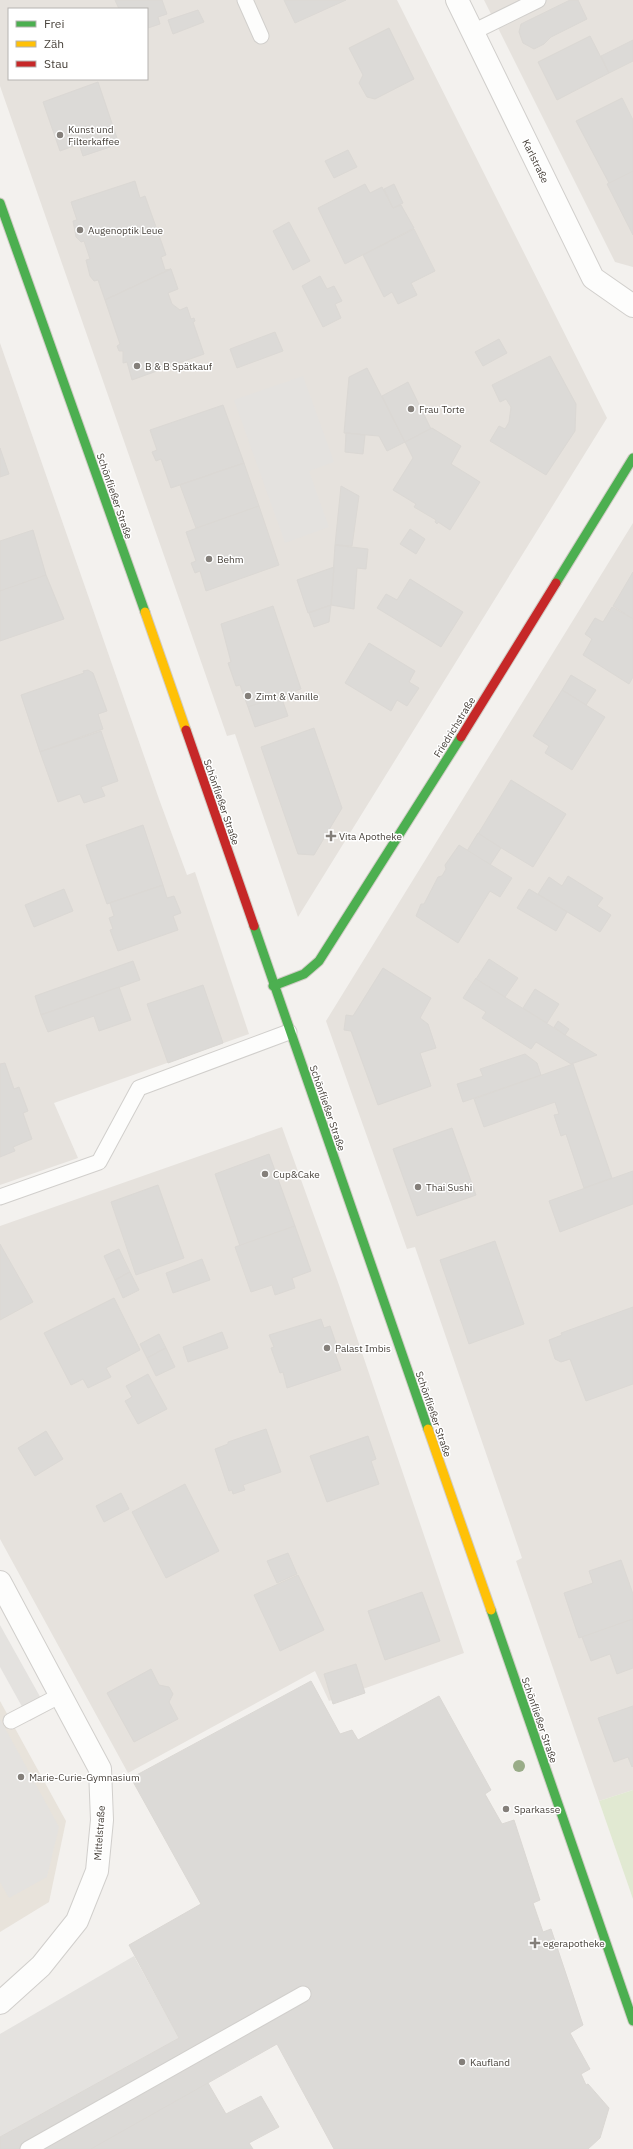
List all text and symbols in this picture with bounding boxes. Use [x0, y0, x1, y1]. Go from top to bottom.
legend [8, 8, 148, 80]
text: Frei [44, 16, 64, 31]
text: Zäh [44, 36, 64, 51]
text: Stau [44, 56, 68, 71]
place label: Kunst und Filterkaffee [68, 123, 120, 148]
marker: Kunst und Filterkaffee [55, 130, 65, 140]
street label: Karlstraße [519, 137, 552, 186]
place label: Augenoptik Leue [88, 224, 164, 237]
marker: Augenoptik Leue [75, 225, 85, 235]
place label: B & B Spätkauf [145, 360, 213, 373]
marker: B & B Spätkauf [132, 361, 142, 371]
place label: Frau Torte [419, 403, 465, 416]
marker: Frau Torte [406, 404, 416, 414]
street label: Schönfließer Straße [94, 452, 135, 541]
place label: Behm [217, 553, 243, 566]
marker: Behm [204, 554, 214, 564]
place label: Zimt & Vanille [256, 690, 319, 703]
marker: Zimt & Vanille [243, 691, 253, 701]
street label: Friedrichstraße [431, 694, 478, 760]
street label: Schönfließer Straße [201, 758, 242, 847]
place label: Vita Apotheke [339, 830, 402, 843]
marker: Vita Apotheke [326, 831, 336, 841]
street label: Schönfließer Straße [307, 1064, 348, 1153]
place label: Cup&Cake [273, 1168, 320, 1181]
marker: Cup&Cake [260, 1169, 270, 1179]
place label: Thai Sushi [426, 1181, 472, 1194]
marker: Thai Sushi [413, 1182, 423, 1192]
place label: Palast Imbis [335, 1342, 391, 1355]
marker: Palast Imbis [322, 1343, 332, 1353]
street label: Schönfließer Straße [413, 1370, 454, 1459]
street label: Schönfließer Straße [519, 1676, 560, 1765]
place label: Marie-Curie-Gymnasium [29, 1771, 140, 1784]
marker: Marie-Curie-Gymnasium [16, 1772, 26, 1782]
place label: Sparkasse [514, 1803, 561, 1816]
marker: Sparkasse [501, 1804, 511, 1814]
street label: Mittelstraße [91, 1805, 108, 1861]
place label: egerapotheke [543, 1937, 605, 1950]
marker: egerapotheke [530, 1938, 540, 1948]
place label: Kaufland [470, 2056, 510, 2069]
marker: Kaufland [457, 2057, 467, 2067]

